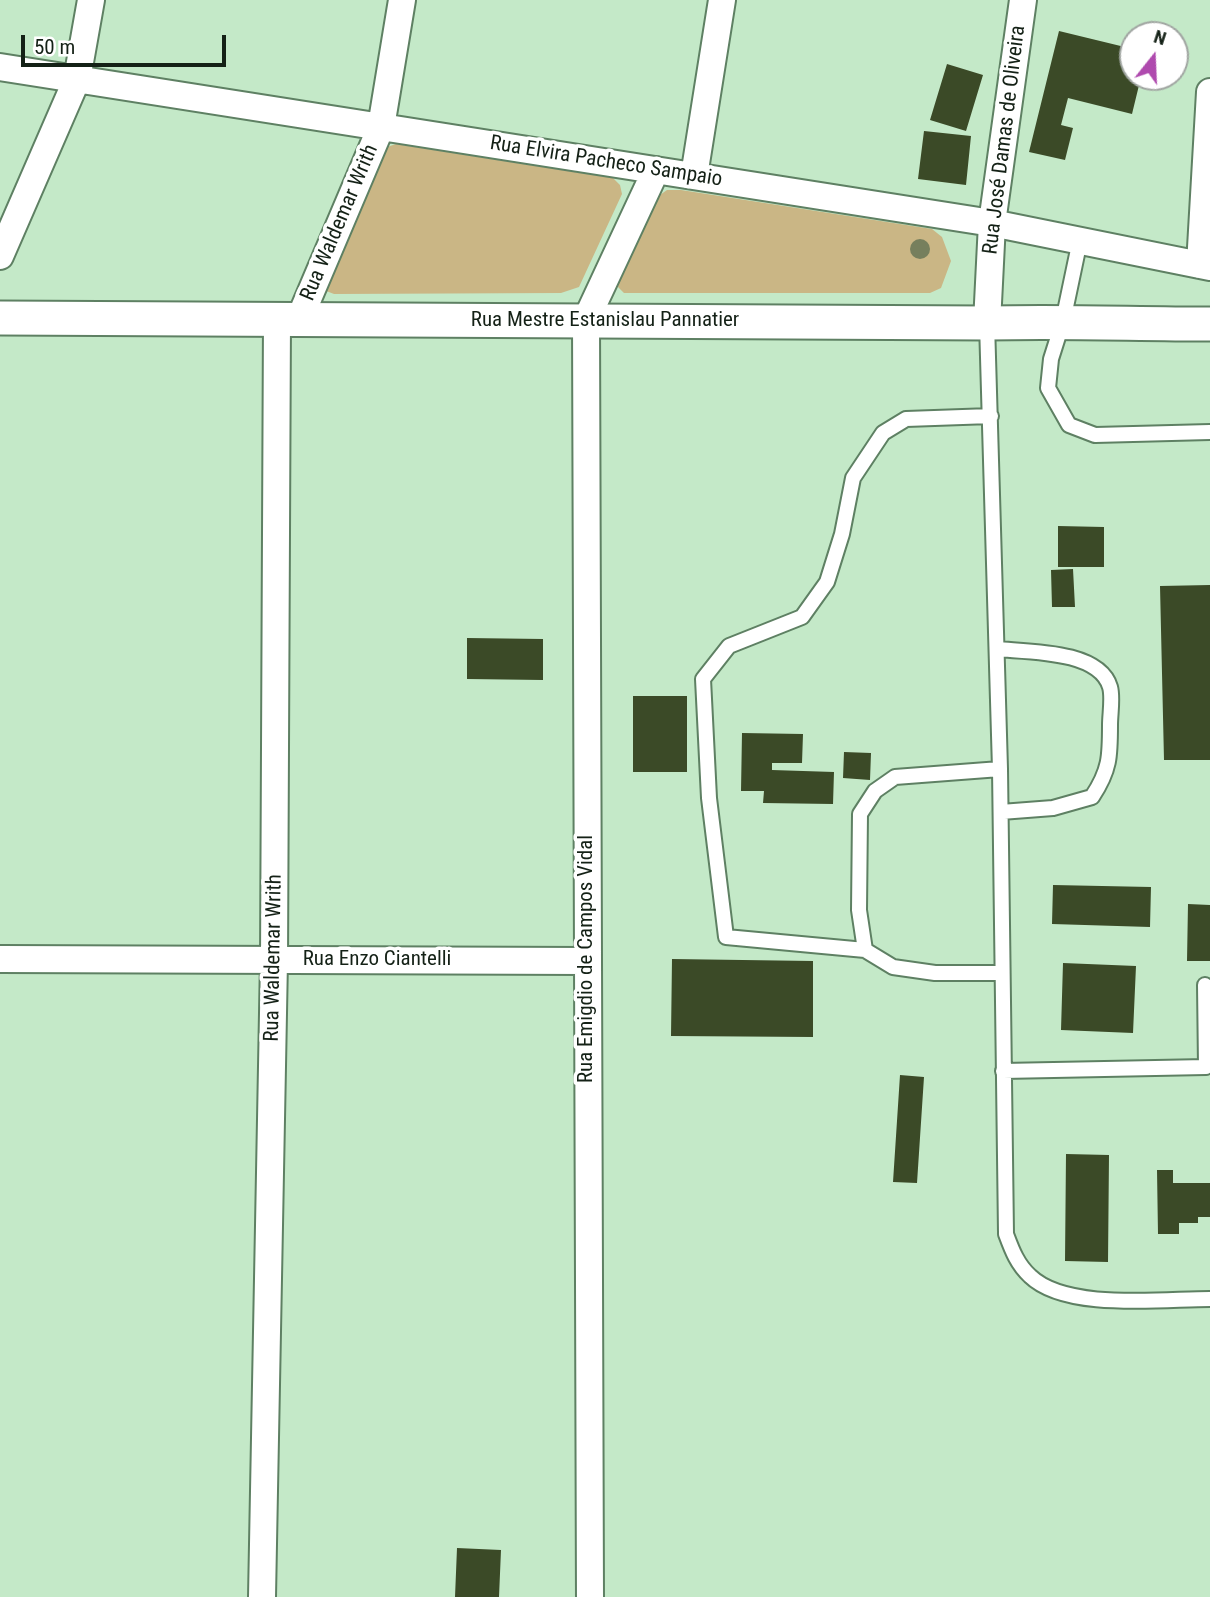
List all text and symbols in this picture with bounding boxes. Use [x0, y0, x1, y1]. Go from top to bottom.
scale bar [24, 21, 229, 65]
north arrow [1119, 21, 1189, 91]
street label: Rua José Damas de Oliveira [978, 24, 1032, 256]
text: N [1151, 25, 1169, 50]
text: 50 m [34, 35, 75, 59]
street label: Rua Elvira Pacheco Sampaio [488, 131, 724, 193]
street label: Rua Waldemar Writh [296, 141, 384, 305]
street label: Rua Mestre Estanislau Pannatier [471, 308, 739, 334]
street label: Rua Emigdio de Campos Vidal [574, 835, 600, 1083]
street label: Rua Waldemar Writh [260, 874, 288, 1042]
street label: Rua Enzo Ciantelli [303, 947, 451, 973]

